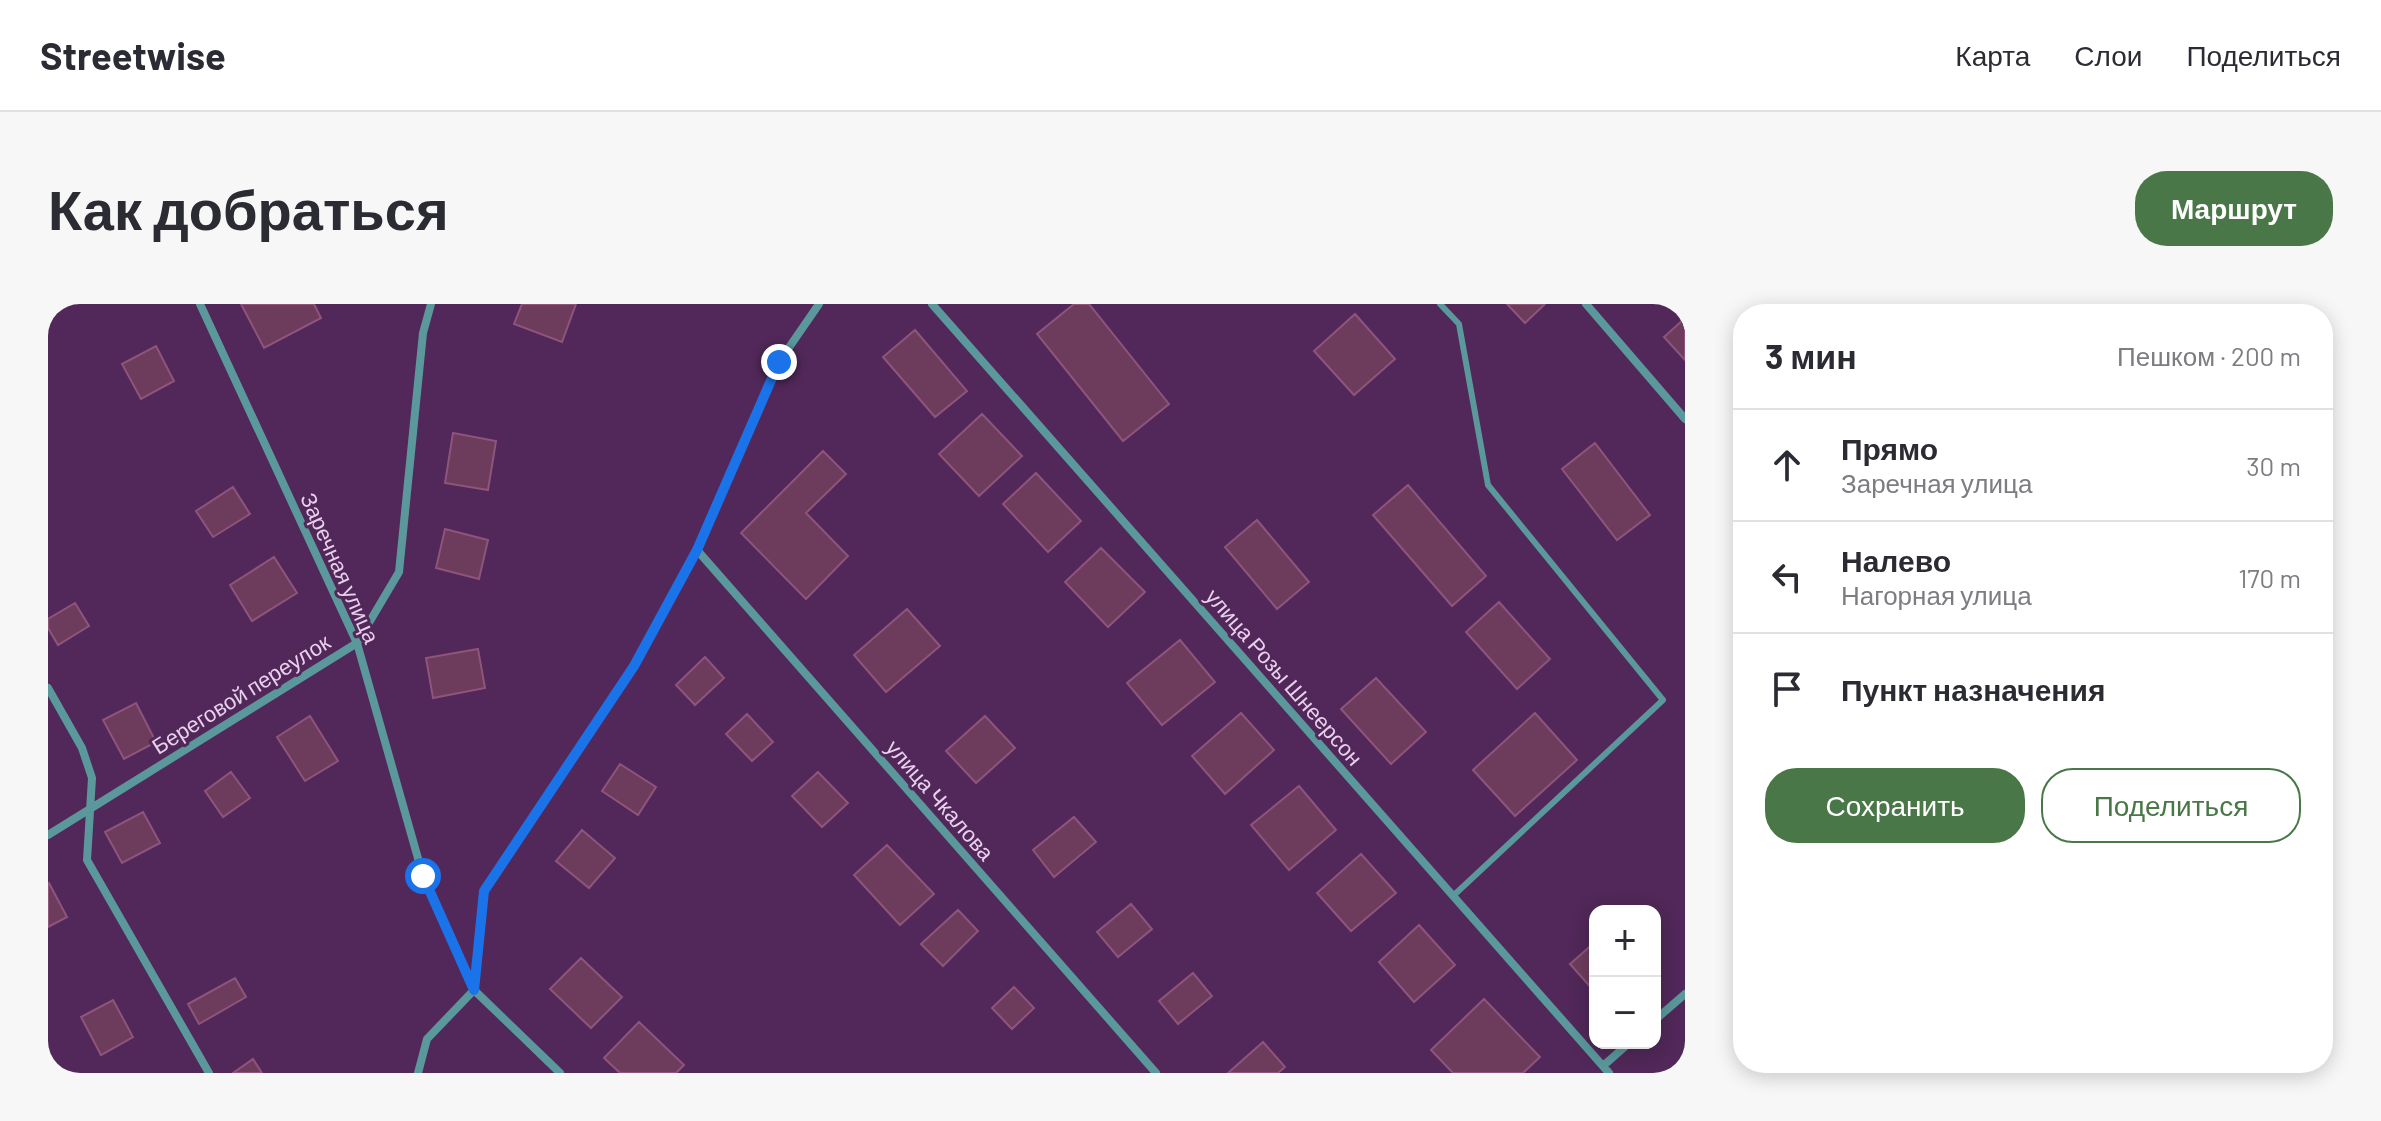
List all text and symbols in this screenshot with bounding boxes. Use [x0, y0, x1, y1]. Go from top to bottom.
text: Streetwise [40, 32, 226, 78]
text: Карта [1955, 38, 2030, 72]
text: Слои [2074, 38, 2142, 72]
text: Поделиться [2186, 38, 2341, 72]
button: Маршрут [2135, 171, 2333, 246]
text: Как добраться [48, 174, 449, 241]
text: 3 мин [1765, 335, 1857, 376]
text: Пешком · 200 m [2117, 340, 2301, 371]
route end [761, 344, 797, 380]
text: Прямо [1841, 430, 1938, 466]
icon: ahead [1765, 443, 1809, 487]
text: 30 m [2246, 450, 2301, 481]
text: Заречная улица [1841, 467, 2032, 498]
street label: Заречная улица [295, 488, 386, 648]
text: Налево [1841, 542, 1951, 578]
icon: left [1765, 555, 1809, 599]
text: 170 m [2238, 562, 2301, 593]
text: Нагорная улица [1841, 579, 2032, 610]
street label: улица Розы Шнеерсон [1200, 583, 1369, 771]
street label: Береговой переулок [147, 628, 335, 759]
icon: arrive [1765, 667, 1809, 711]
text: Пункт назначения [1841, 671, 2105, 707]
street label: улица Чкалова [881, 734, 1001, 866]
button: Сохранить [1765, 768, 2025, 843]
button: Поделиться [2041, 768, 2301, 843]
route start [405, 858, 441, 894]
map controls [1589, 905, 1661, 1049]
button: + [1589, 905, 1661, 977]
button: − [1589, 977, 1661, 1049]

